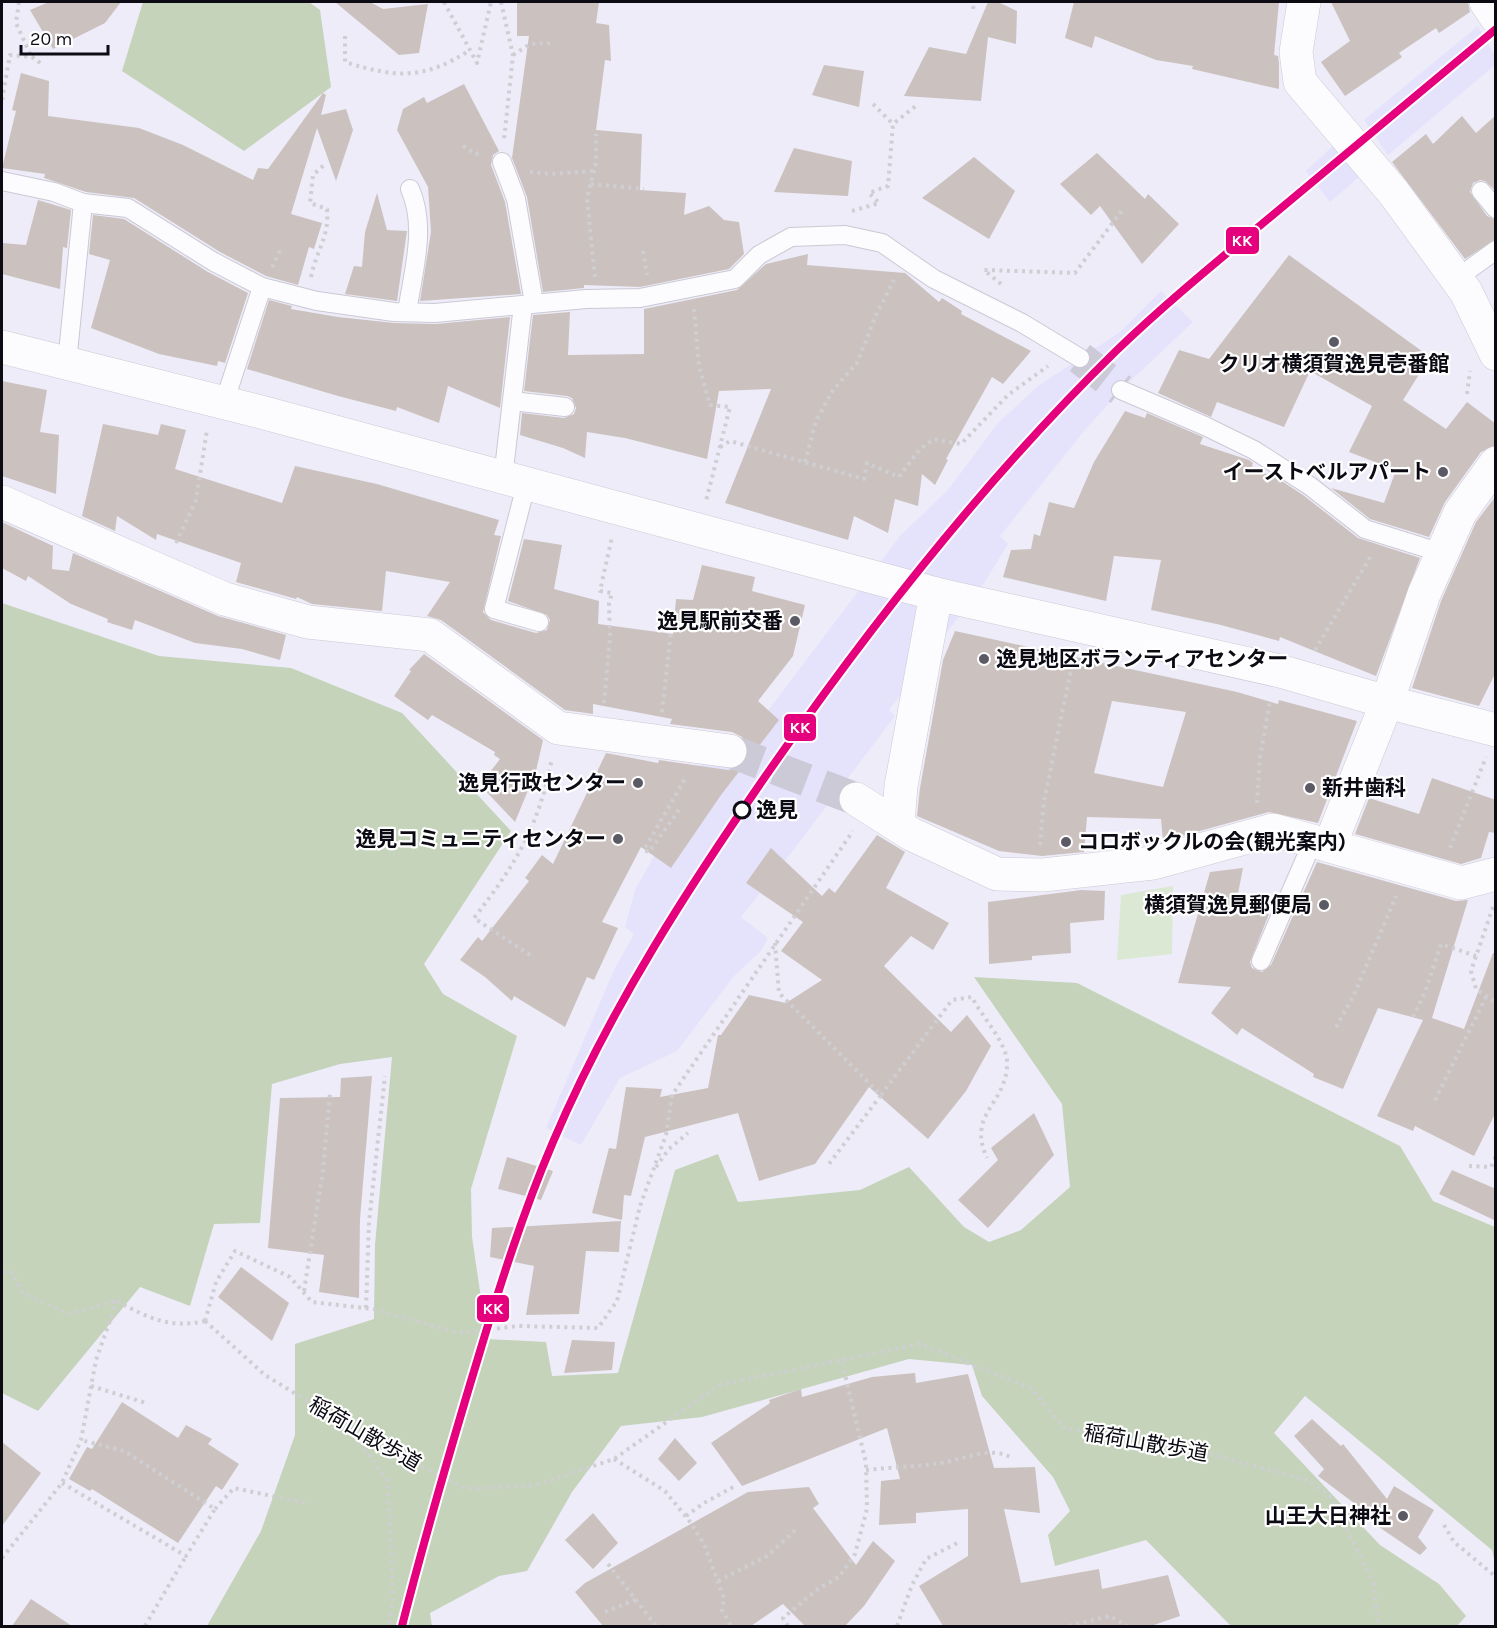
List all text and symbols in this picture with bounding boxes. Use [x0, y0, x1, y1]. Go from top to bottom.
scale bar [21, 18, 108, 56]
text: 20 m [30, 28, 72, 50]
line badge: KK [1225, 226, 1260, 255]
text: KK [1232, 231, 1253, 250]
marker: クリオ横須賀逸見壱番館 [1327, 335, 1341, 349]
place label: クリオ横須賀逸見壱番館 [1219, 352, 1450, 376]
place label: イーストベルアパート [1222, 460, 1431, 484]
marker: イーストベルアパート [1436, 465, 1450, 479]
place label: 逸見駅前交番 [657, 609, 783, 633]
marker: 逸見駅前交番 [788, 614, 802, 628]
place label: 逸見地区ボランティアセンター [996, 647, 1288, 671]
marker: 逸見地区ボランティアセンター [977, 652, 991, 666]
line badge: KK [783, 713, 817, 742]
text: KK [790, 718, 811, 737]
place label: 逸見行政センター [458, 771, 626, 795]
marker: 逸見行政センター [631, 776, 645, 790]
place label: 新井歯科 [1322, 776, 1406, 800]
marker: 新井歯科 [1303, 781, 1317, 795]
place label: 逸見 [756, 798, 798, 822]
marker: 逸見 [733, 801, 751, 819]
place label: 逸見コミュニティセンター [355, 827, 606, 851]
place label: コロボックルの会(観光案内) [1078, 830, 1346, 854]
marker: 逸見コミュニティセンター [611, 832, 625, 846]
marker: コロボックルの会(観光案内) [1059, 835, 1073, 849]
place label: 横須賀逸見郵便局 [1144, 893, 1312, 917]
marker: 横須賀逸見郵便局 [1317, 898, 1331, 912]
line badge: KK [476, 1294, 510, 1323]
text: KK [483, 1299, 504, 1318]
street label: 稲荷山散歩道 [304, 1392, 426, 1476]
street label: 稲荷山散歩道 [1082, 1420, 1210, 1466]
place label: 山王大日神社 [1265, 1504, 1391, 1528]
marker: 山王大日神社 [1396, 1509, 1410, 1523]

